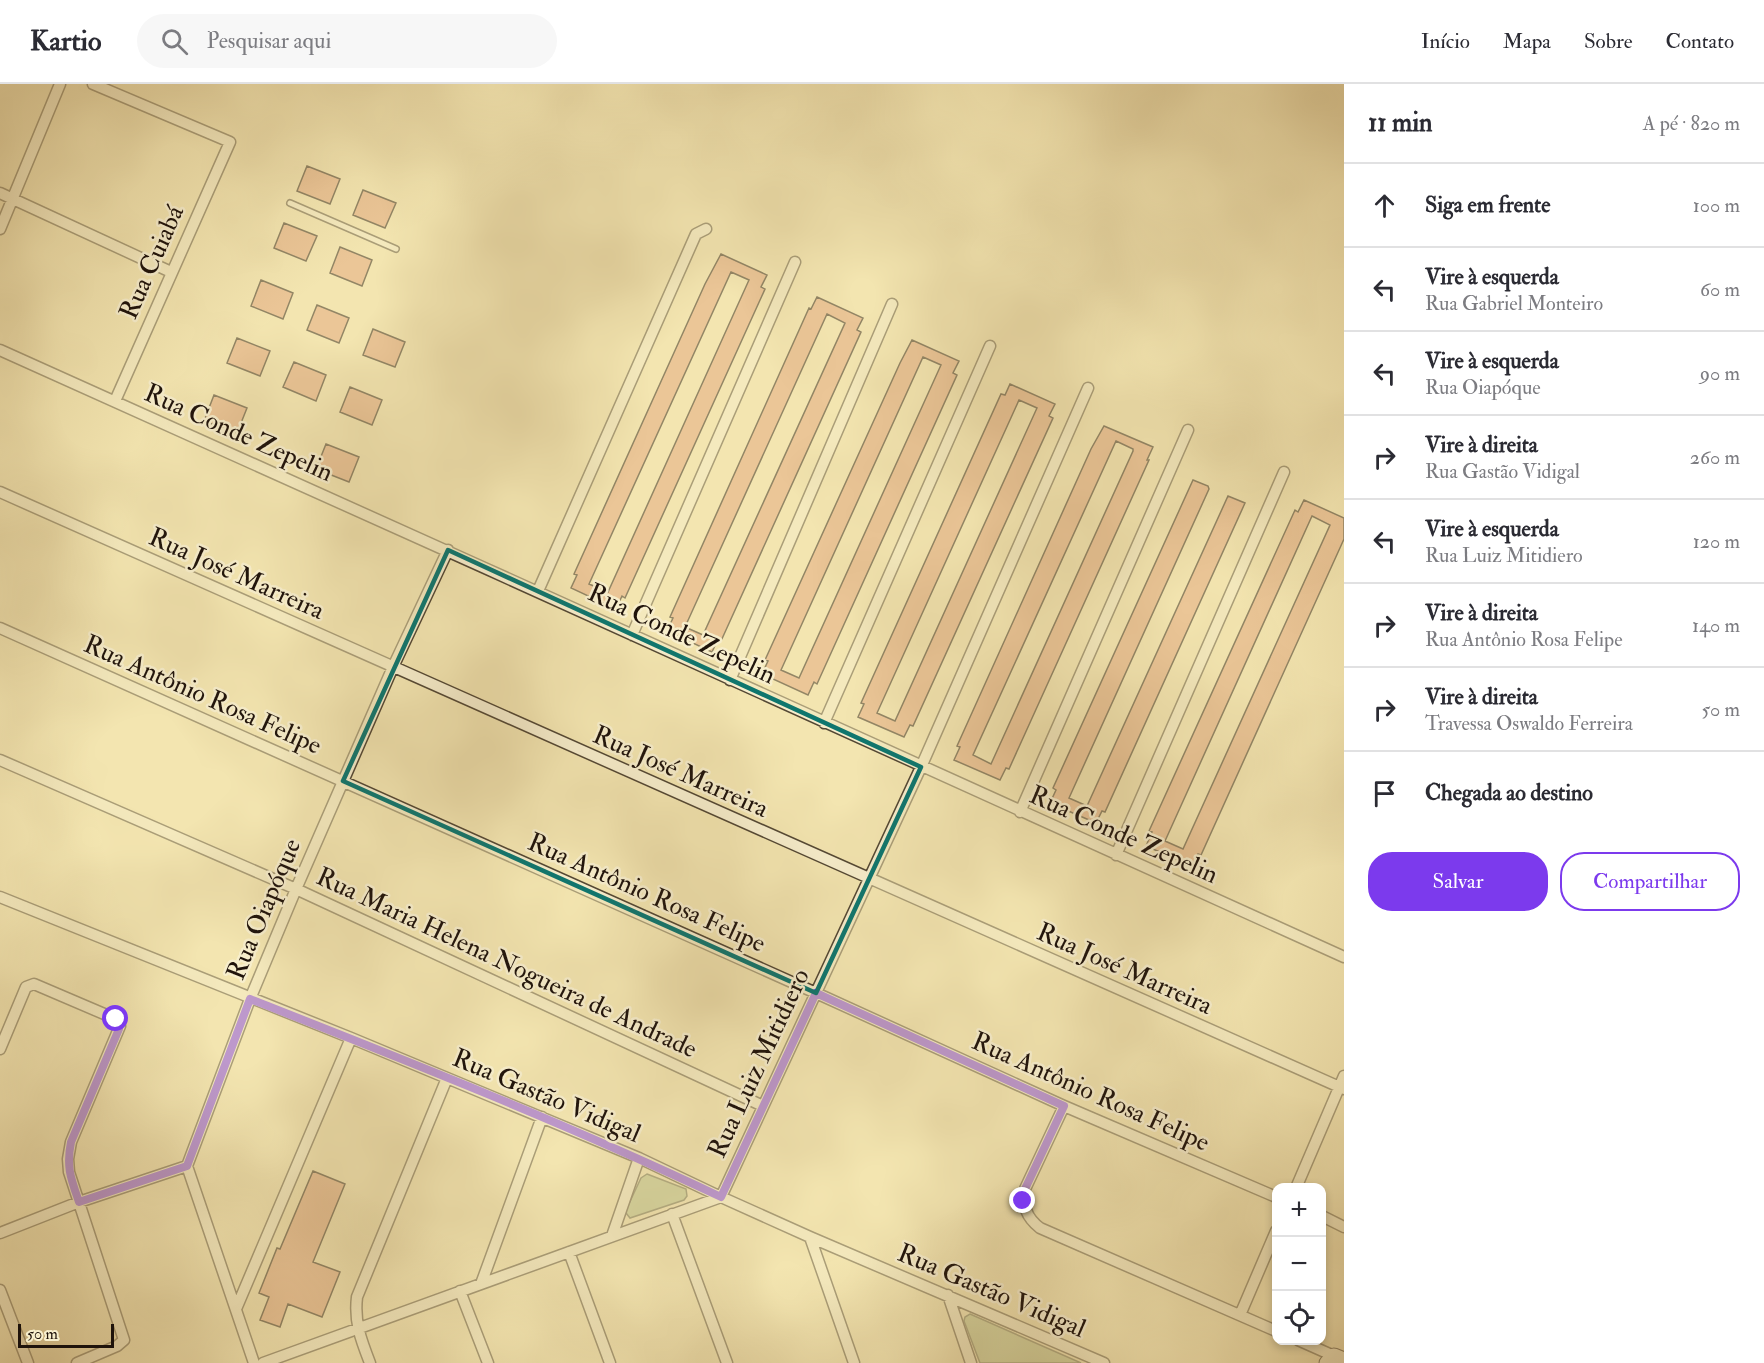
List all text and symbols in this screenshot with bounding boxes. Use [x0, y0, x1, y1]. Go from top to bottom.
search box [137, 14, 557, 68]
text: Kartio [30, 24, 101, 59]
icon: search [158, 25, 191, 58]
text: Pesquisar aqui [206, 27, 331, 55]
text: Início [1421, 28, 1470, 55]
text: Mapa [1503, 28, 1551, 55]
text: Sobre [1584, 28, 1633, 55]
text: Contato [1666, 28, 1734, 55]
text: 11 min [1368, 107, 1433, 139]
text: A pé · 820 m [1643, 111, 1740, 136]
icon: ahead [1368, 189, 1401, 222]
text: Siga em frente [1425, 191, 1550, 219]
text: 100 m [1693, 193, 1740, 218]
street label: Rua Cuiabá [113, 200, 191, 324]
text: Vire à esquerda [1425, 263, 1559, 291]
icon: left [1368, 273, 1401, 306]
text: 60 m [1700, 277, 1740, 302]
text: Rua Gabriel Monteiro [1425, 291, 1603, 316]
text: Vire à esquerda [1425, 347, 1559, 375]
icon: left [1368, 357, 1401, 390]
text: 90 m [1700, 361, 1740, 386]
text: Rua Oiapóque [1425, 375, 1541, 400]
street label: Rua Conde Zepelin [139, 377, 338, 490]
text: Vire à direita [1425, 431, 1538, 459]
icon: right [1368, 441, 1401, 474]
text: 260 m [1690, 445, 1740, 470]
text: Rua Gastão Vidigal [1425, 459, 1580, 484]
text: Vire à esquerda [1425, 515, 1559, 543]
street label: Rua José Marreira [144, 521, 330, 627]
icon: left [1368, 525, 1401, 558]
text: 120 m [1693, 529, 1740, 554]
text: Rua Luiz Mitidiero [1425, 543, 1583, 568]
street label: Rua Conde Zepelin [582, 576, 780, 692]
text: Vire à direita [1425, 599, 1538, 627]
icon: right [1368, 609, 1401, 642]
text: 140 m [1692, 613, 1740, 638]
text: Rua Antônio Rosa Felipe [1425, 627, 1623, 652]
street label: Rua Antônio Rosa Felipe [78, 628, 327, 763]
text: Vire à direita [1425, 683, 1538, 711]
icon: right [1368, 693, 1401, 726]
text: 50 m [1701, 697, 1740, 722]
text: Travessa Oswaldo Ferreira [1425, 711, 1633, 736]
street label: Rua José Marreira [588, 719, 774, 825]
icon: arrive [1368, 777, 1401, 810]
street label: Rua Conde Zepelin [1024, 779, 1223, 892]
text: Chegada ao destino [1425, 779, 1593, 807]
street label: Rua Antônio Rosa Felipe [522, 826, 771, 961]
street label: Rua Oiapóque [220, 834, 309, 985]
button: Salvar [1368, 852, 1548, 911]
button: Compartilhar [1560, 852, 1740, 911]
street label: Rua Maria Helena Nogueira de Andrade [311, 860, 702, 1065]
street label: Rua José Marreira [1032, 916, 1218, 1022]
street label: Rua Luiz Mitidiero [701, 964, 817, 1163]
route start [102, 1005, 128, 1031]
street label: Rua Antônio Rosa Felipe [966, 1025, 1215, 1160]
street label: Rua Gastão Vidigal [448, 1042, 646, 1150]
map controls [1272, 1183, 1326, 1345]
button: + [1272, 1183, 1326, 1237]
route end [1009, 1187, 1035, 1213]
street label: Rua Gastão Vidigal [893, 1237, 1091, 1345]
button: − [1272, 1237, 1326, 1291]
button: locate [1272, 1291, 1326, 1345]
scale bar [18, 1321, 114, 1348]
text: 50 m [27, 1324, 58, 1344]

